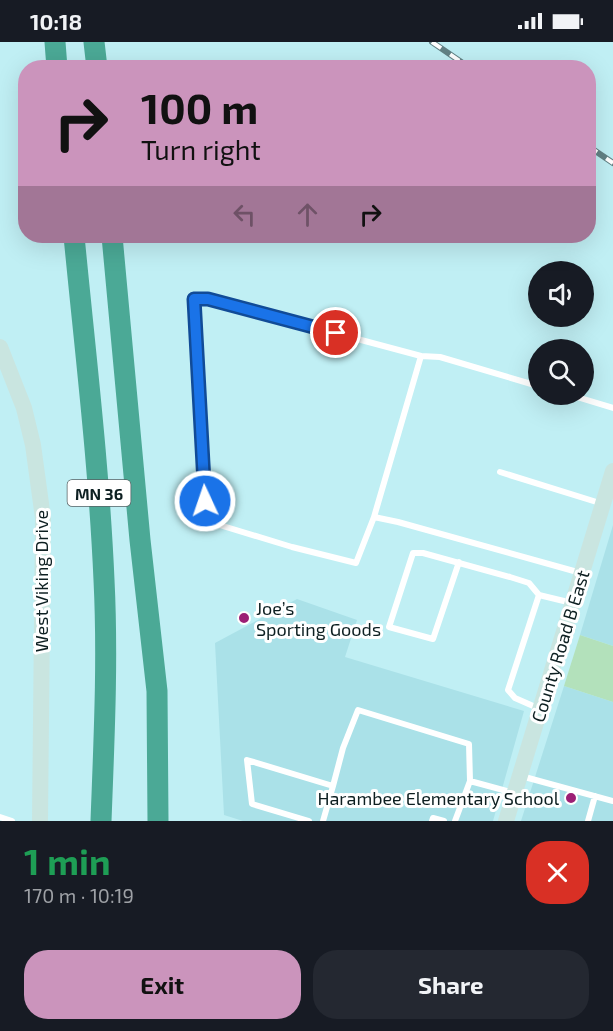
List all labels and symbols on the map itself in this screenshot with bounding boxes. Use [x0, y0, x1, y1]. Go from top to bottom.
pin [310, 307, 361, 358]
position arrow [173, 469, 237, 533]
road number: MN 36 [68, 480, 130, 506]
street label: West Viking Drive [30, 510, 52, 652]
street label: County Road B East [526, 567, 594, 725]
place label: Joe’s Sporting Goods [256, 597, 381, 640]
marker: Joe’s Sporting Goods [237, 611, 251, 625]
place label: Harambee Elementary School [317, 787, 560, 809]
marker: Harambee Elementary School [564, 791, 578, 805]

